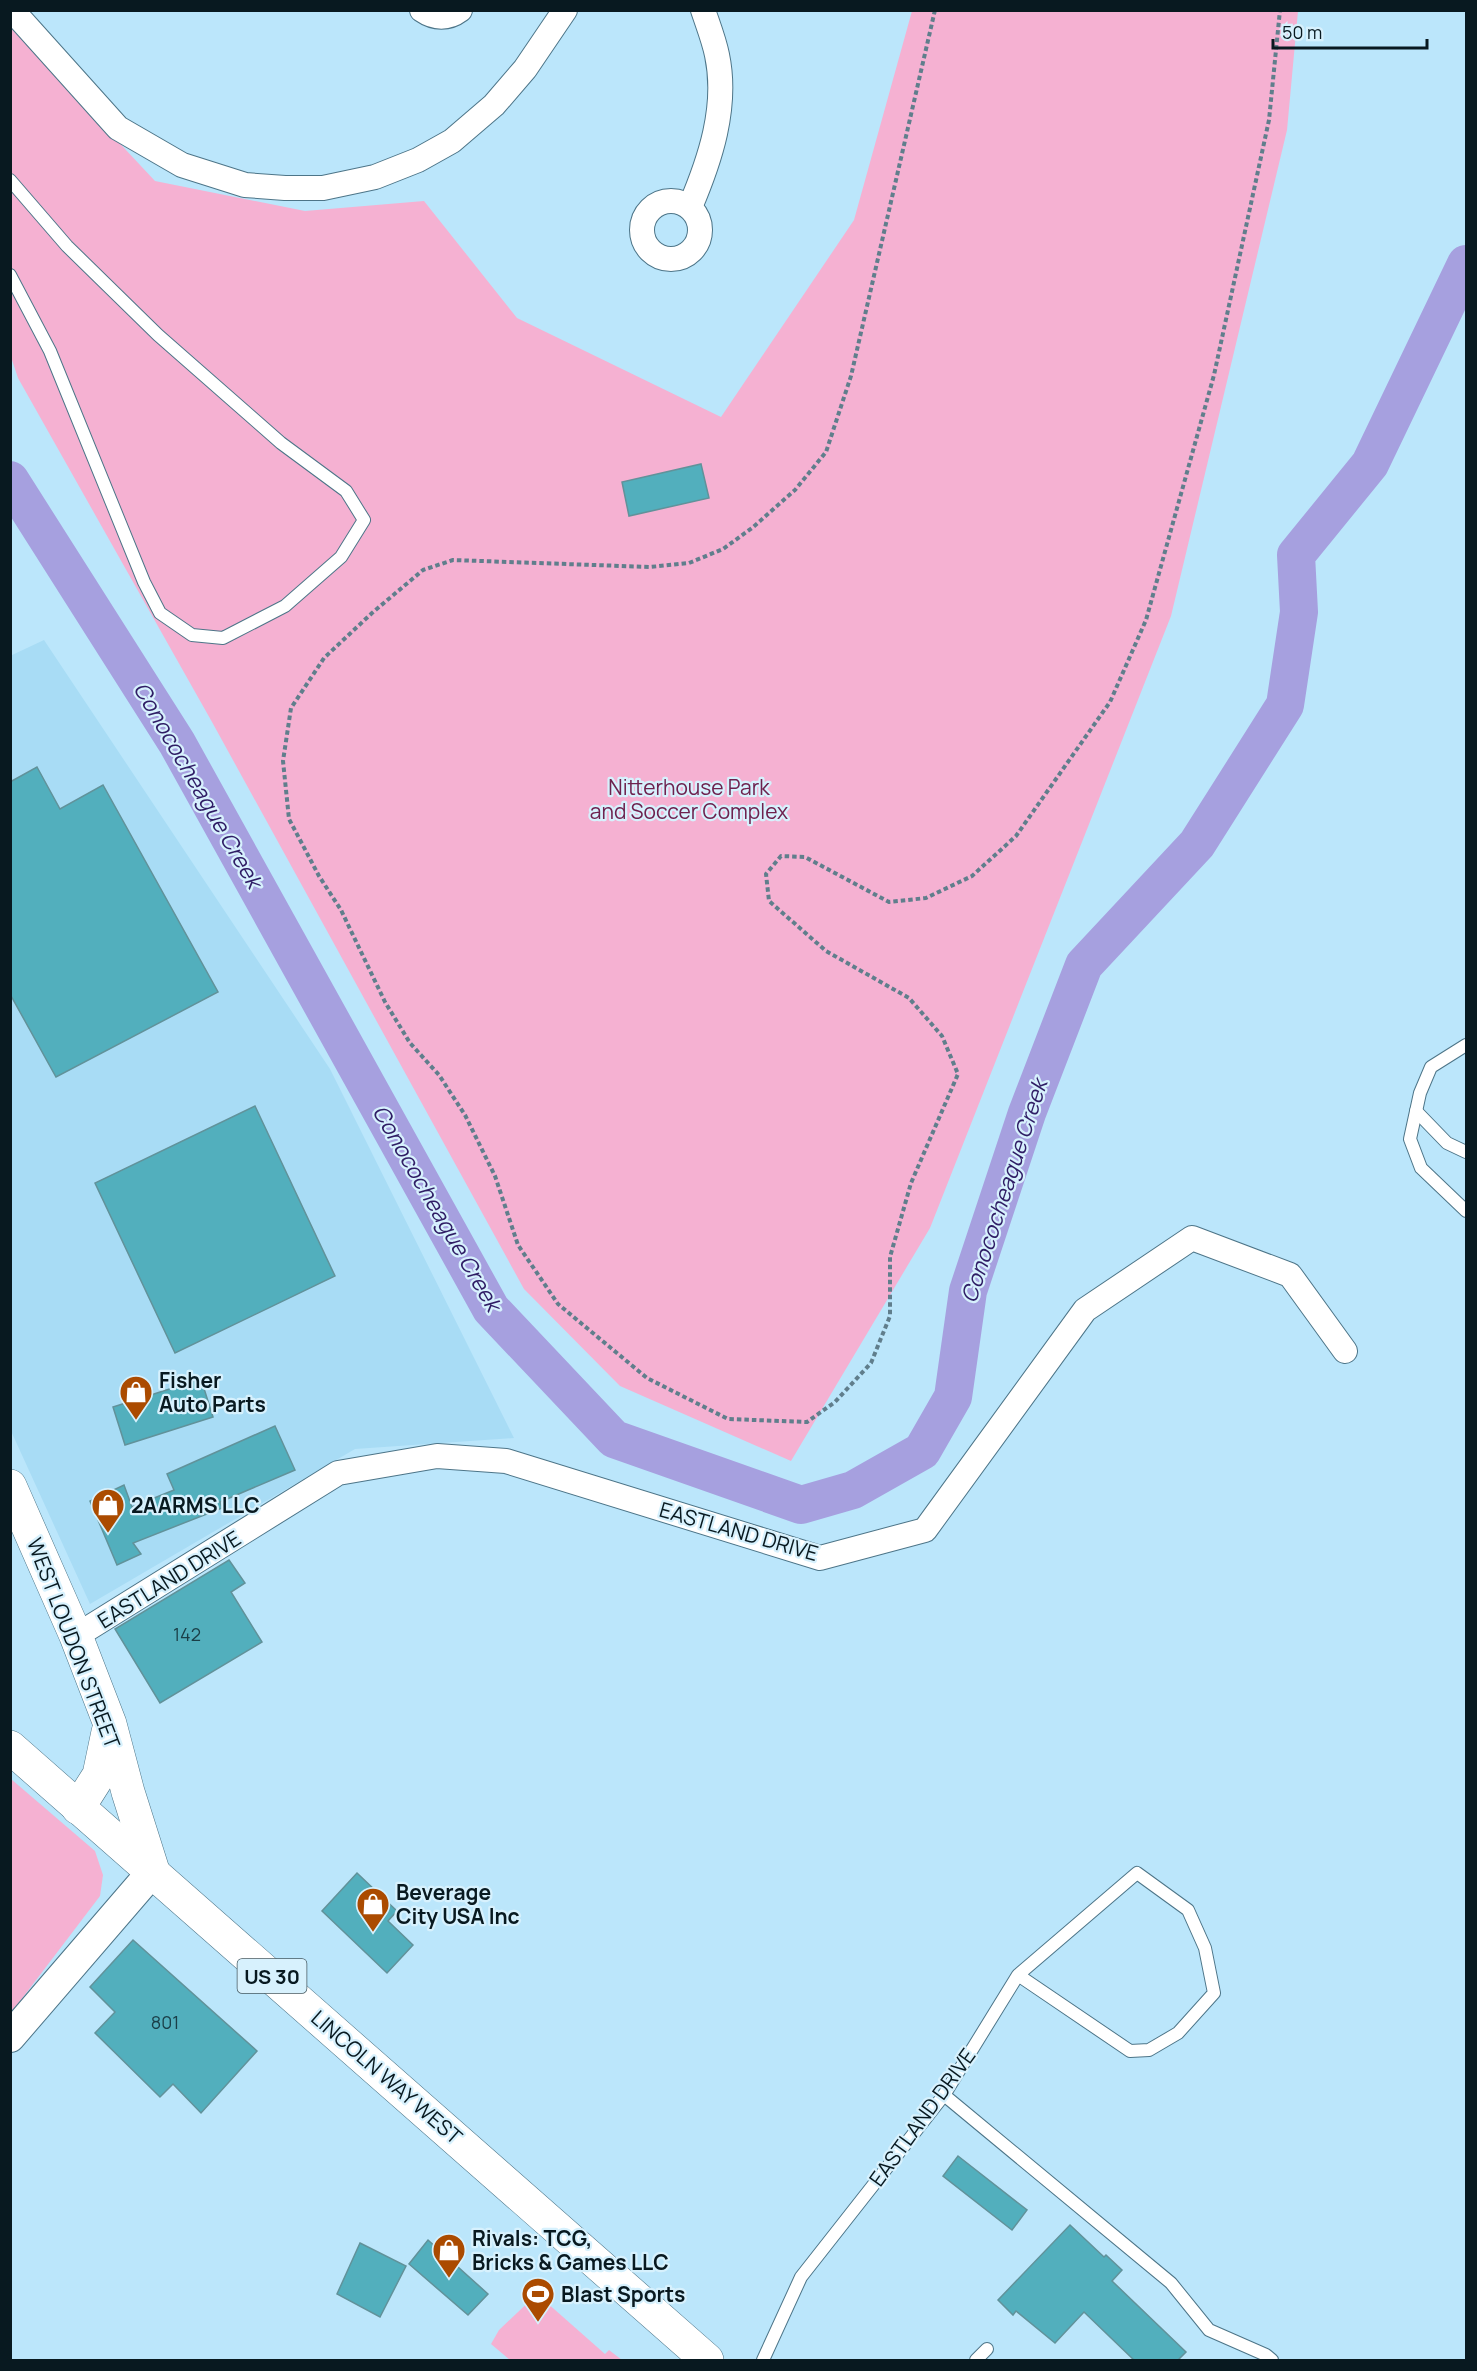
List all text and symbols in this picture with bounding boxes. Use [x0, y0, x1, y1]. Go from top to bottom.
scale bar [1273, 12, 1428, 50]
text: 50 m [1282, 20, 1322, 44]
water label: Conococheague Creek [127, 677, 271, 896]
park label: Nitterhouse Park and Soccer Complex [590, 773, 788, 825]
water label: Conococheague Creek [954, 1073, 1055, 1307]
water label: Conococheague Creek [366, 1100, 510, 1319]
place label: Fisher Auto Parts [159, 1366, 266, 1418]
shop icon: Fisher Auto Parts [118, 1374, 154, 1421]
shop icon: 2AARMS LLC [90, 1487, 126, 1534]
place label: 2AARMS LLC [131, 1491, 260, 1519]
street label: EASTLAND DRIVE [656, 1495, 822, 1567]
street label: EASTLAND DRIVE [92, 1524, 246, 1634]
street label: WEST LOUDON STREET [21, 1534, 127, 1753]
house number: 142 [173, 1622, 201, 1646]
place label: Beverage City USA Inc [396, 1878, 520, 1930]
shop icon: Beverage City USA Inc [355, 1886, 391, 1933]
road number: US 30 [238, 1959, 306, 1993]
street label: LINCOLN WAY WEST [306, 2004, 469, 2151]
house number: 801 [151, 2010, 179, 2034]
street label: EASTLAND DRIVE [862, 2042, 982, 2192]
place label: Rivals: TCG, Bricks & Games LLC [472, 2224, 669, 2276]
shop icon: Rivals: TCG, Bricks & Games LLC [431, 2232, 467, 2279]
sports icon: Blast Sports [520, 2276, 556, 2323]
place label: Blast Sports [561, 2280, 685, 2308]

